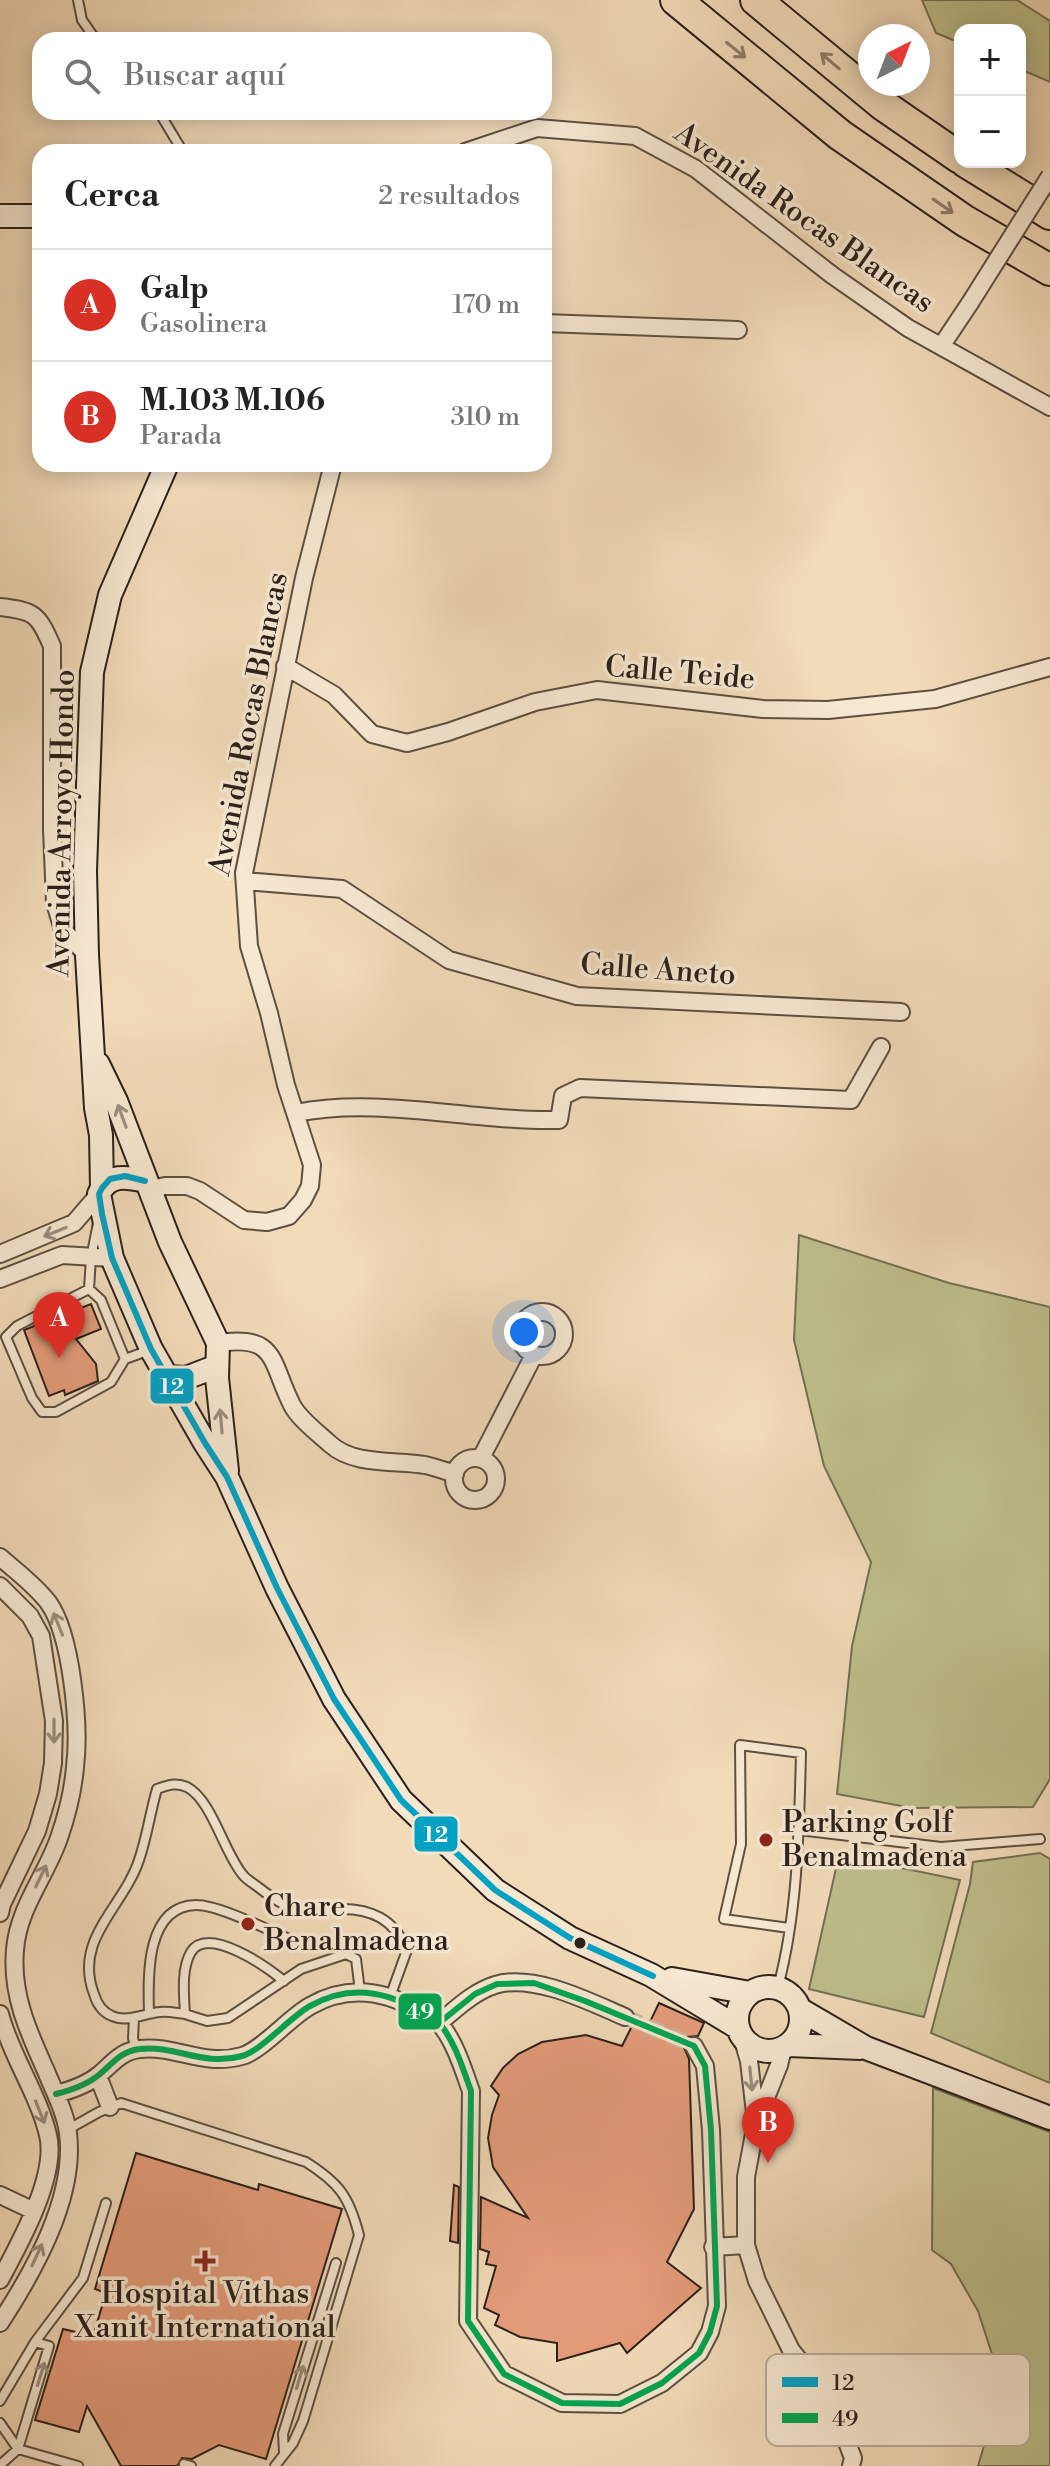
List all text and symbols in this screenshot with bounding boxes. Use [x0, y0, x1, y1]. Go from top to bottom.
north arrow [858, 24, 930, 96]
map controls [954, 24, 1026, 168]
button: + [954, 24, 1026, 96]
search box [32, 32, 552, 120]
one-way arrow [725, 41, 746, 59]
one-way arrow [821, 52, 841, 70]
icon: search [60, 54, 104, 98]
text: Buscar aquí [124, 57, 286, 95]
button: − [954, 96, 1026, 168]
street label: Avenida Rocas Blancas [666, 113, 941, 322]
text: Cerca [64, 175, 159, 217]
text: 2 resultados [378, 180, 520, 212]
one-way arrow [932, 198, 954, 214]
text: Galp [140, 270, 209, 308]
text: A [81, 289, 99, 321]
text: 170 m [452, 289, 520, 321]
text: Gasolinera [140, 308, 268, 340]
text: M.103 M.106 [140, 382, 325, 420]
text: B [80, 401, 100, 433]
text: 310 m [451, 401, 520, 433]
text: Parada [140, 420, 222, 452]
street label: Avenida Rocas Blancas [201, 569, 297, 880]
street label: Calle Teide [603, 648, 757, 698]
street label: Avenida Arroyo Hondo [40, 669, 84, 978]
street label: Calle Aneto [579, 946, 737, 994]
one-way arrow [113, 1104, 128, 1129]
one-way arrow [43, 1226, 68, 1240]
pin: A [33, 1292, 85, 1358]
your location [504, 1312, 544, 1352]
line badge: 12 [149, 1367, 195, 1405]
text: 12 [160, 1374, 184, 1401]
one-way arrow [213, 1408, 228, 1435]
one-way arrow [50, 1612, 64, 1637]
one-way arrow [46, 1717, 62, 1744]
place label: Parking Golf Benalmadena [781, 1804, 968, 1876]
line badge: 12 [413, 1815, 459, 1853]
text: 12 [424, 1822, 448, 1849]
marker: Parking Golf Benalmadena [757, 1831, 775, 1849]
one-way arrow [34, 1864, 49, 1888]
place label: Chare Benalmadena [263, 1888, 450, 1960]
marker: Chare Benalmadena [239, 1915, 257, 1933]
unlabelled marker [572, 1935, 588, 1951]
line badge: 49 [397, 1992, 443, 2031]
text: 49 [406, 1999, 434, 2026]
one-way arrow [744, 2066, 759, 2092]
pin: B [742, 2097, 794, 2163]
one-way arrow [33, 2099, 48, 2124]
one-way arrow [30, 2243, 45, 2267]
marker: Hospital Vithas Xanit International [194, 2250, 216, 2272]
place label: Hospital Vithas Xanit International [73, 2275, 336, 2347]
legend [766, 2354, 1030, 2446]
one-way arrow [34, 2362, 49, 2388]
one-way arrow [294, 2365, 309, 2390]
text: 12 [832, 2370, 854, 2397]
text: 49 [832, 2406, 858, 2433]

